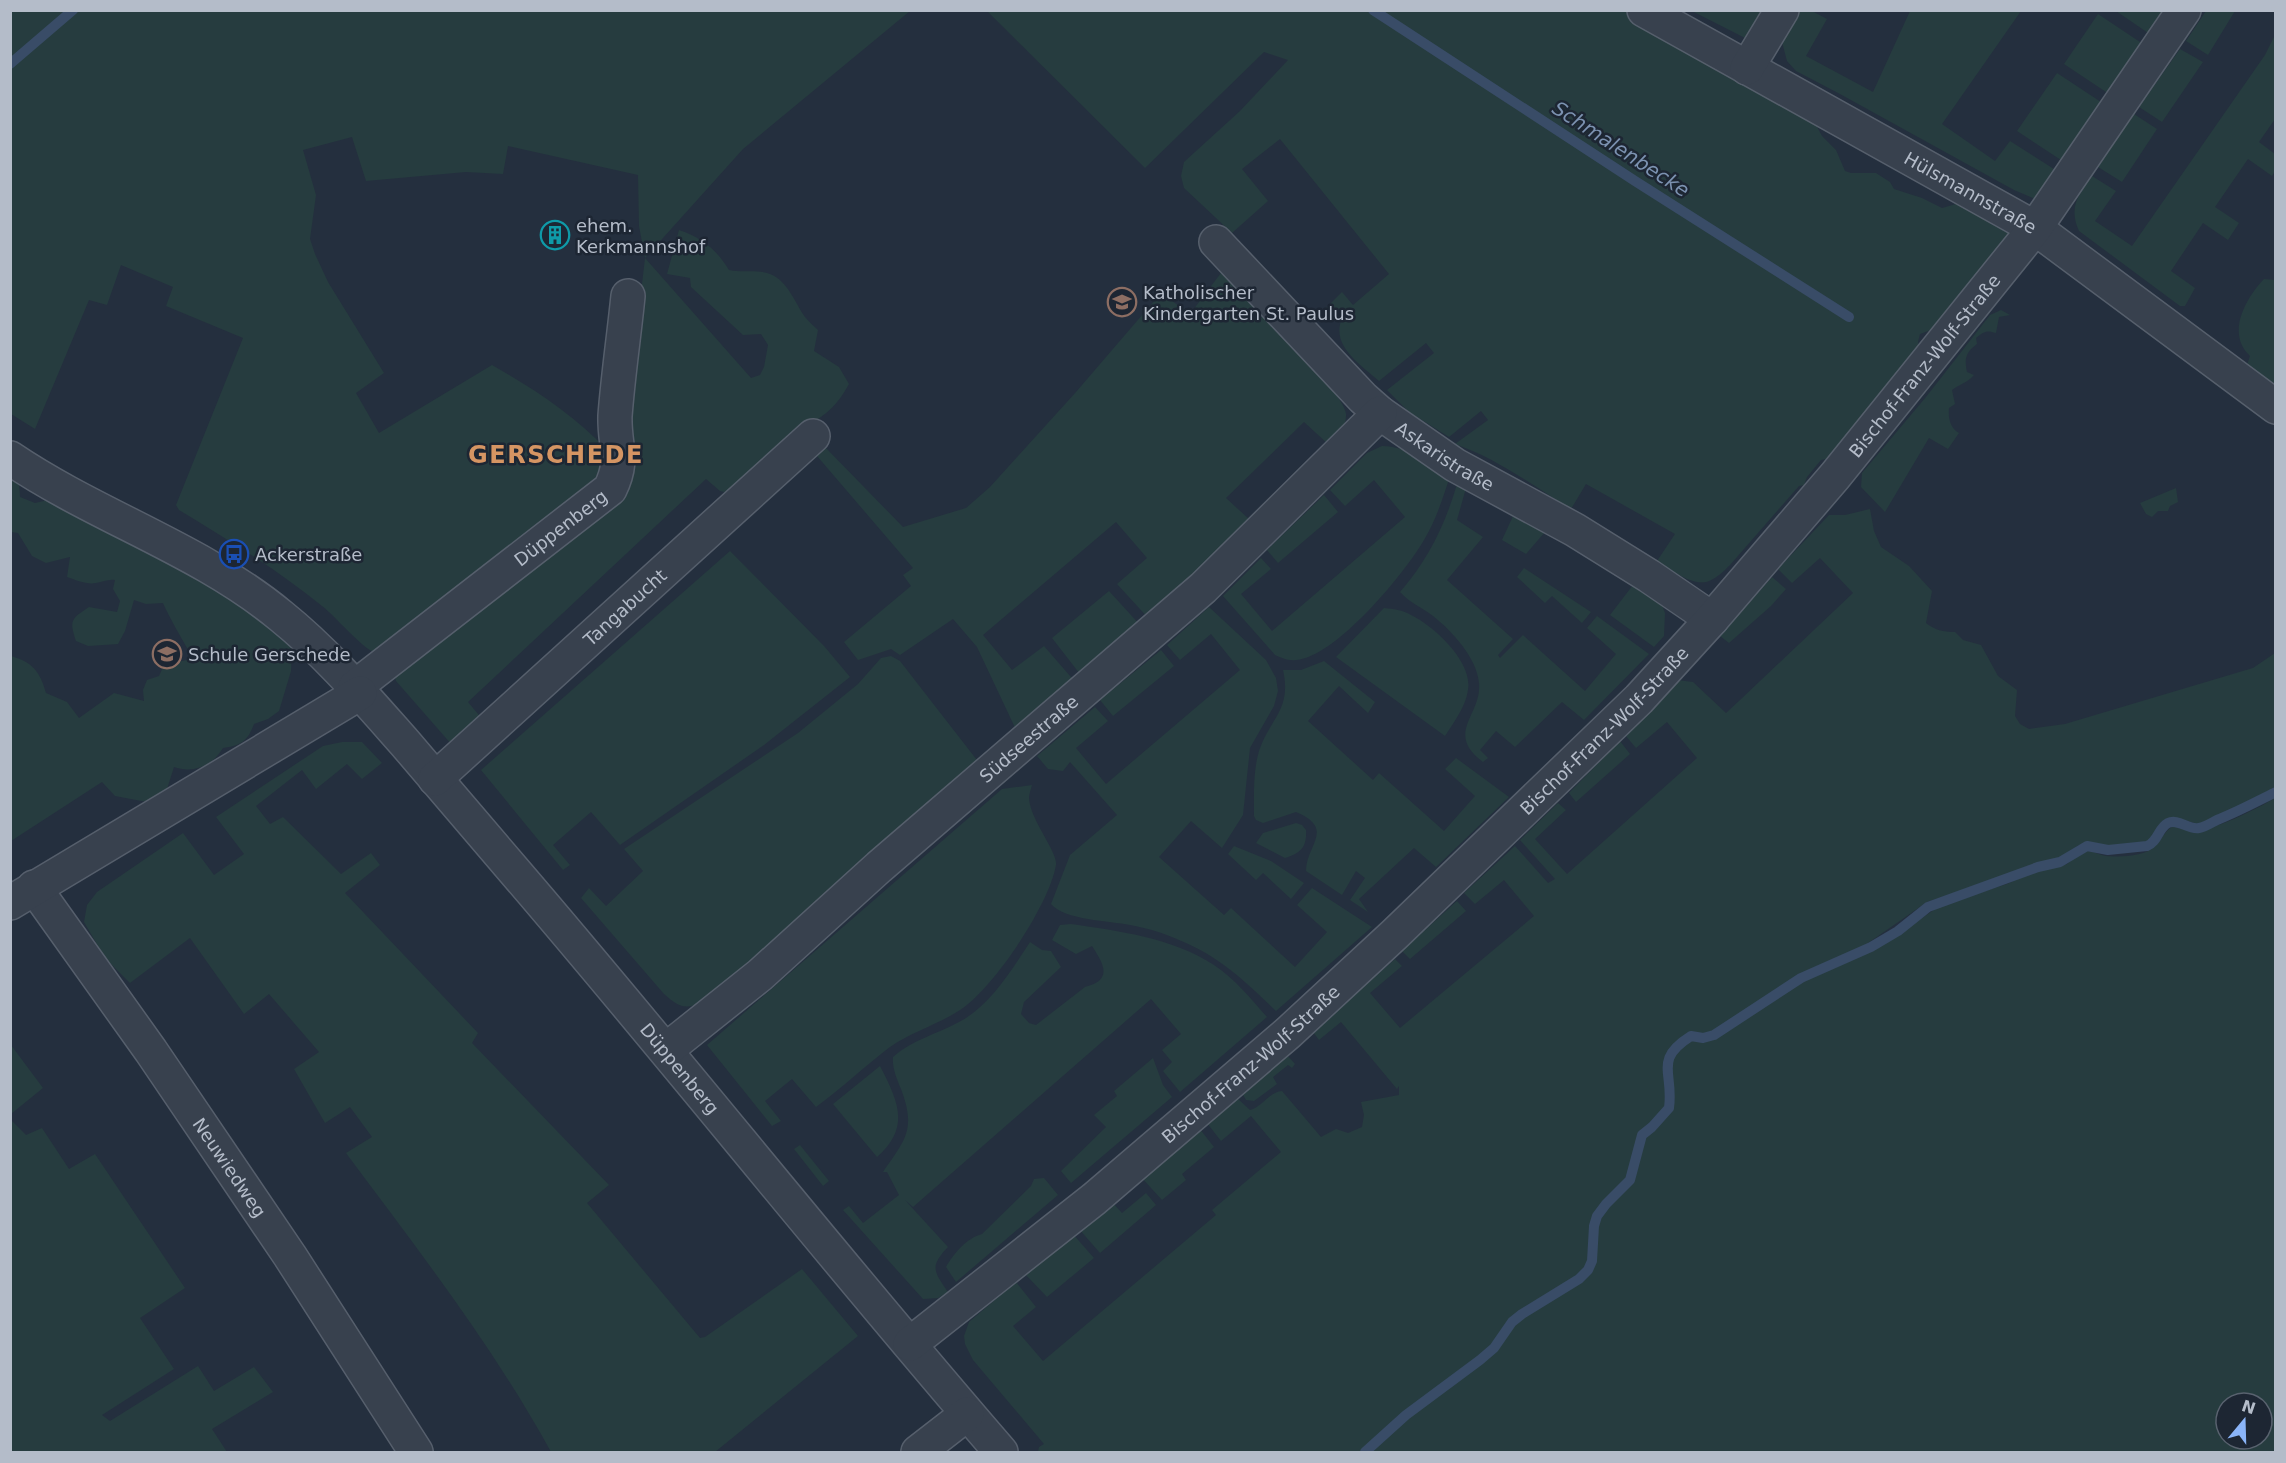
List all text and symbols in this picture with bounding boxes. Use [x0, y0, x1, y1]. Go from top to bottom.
water label: Schmalenbecke [1548, 96, 1694, 202]
street label: Hülsmannstraße [1901, 147, 2040, 237]
place label: ehem. Kerkmannshof [576, 215, 706, 257]
building icon: ehem. Kerkmannshof [539, 219, 571, 251]
street label: Bischof-Franz-Wolf-Straße [1844, 270, 2004, 461]
place label: Katholischer Kindergarten St. Paulus [1143, 282, 1354, 324]
school or university icon: Katholischer Kindergarten St. Paulus [1106, 286, 1138, 318]
street label: Askaristraße [1392, 417, 1498, 495]
district label: GERSCHEDE [468, 441, 644, 469]
street label: Düppenberg [510, 485, 611, 570]
bus stop icon: Ackerstraße [218, 538, 250, 570]
place label: Ackerstraße [255, 544, 362, 565]
street label: Tangabucht [578, 564, 670, 650]
school or university icon: Schule Gerschede [151, 638, 183, 670]
street label: Bischof-Franz-Wolf-Straße [1515, 642, 1692, 819]
place label: Schule Gerschede [188, 644, 351, 665]
street label: Südseestraße [975, 690, 1082, 787]
street label: Bischof-Franz-Wolf-Straße [1157, 981, 1344, 1147]
street label: Düppenberg [636, 1019, 724, 1118]
street label: Neuwiedweg [189, 1114, 271, 1221]
north arrow [2214, 1391, 2274, 1451]
text: N [2239, 1396, 2258, 1418]

